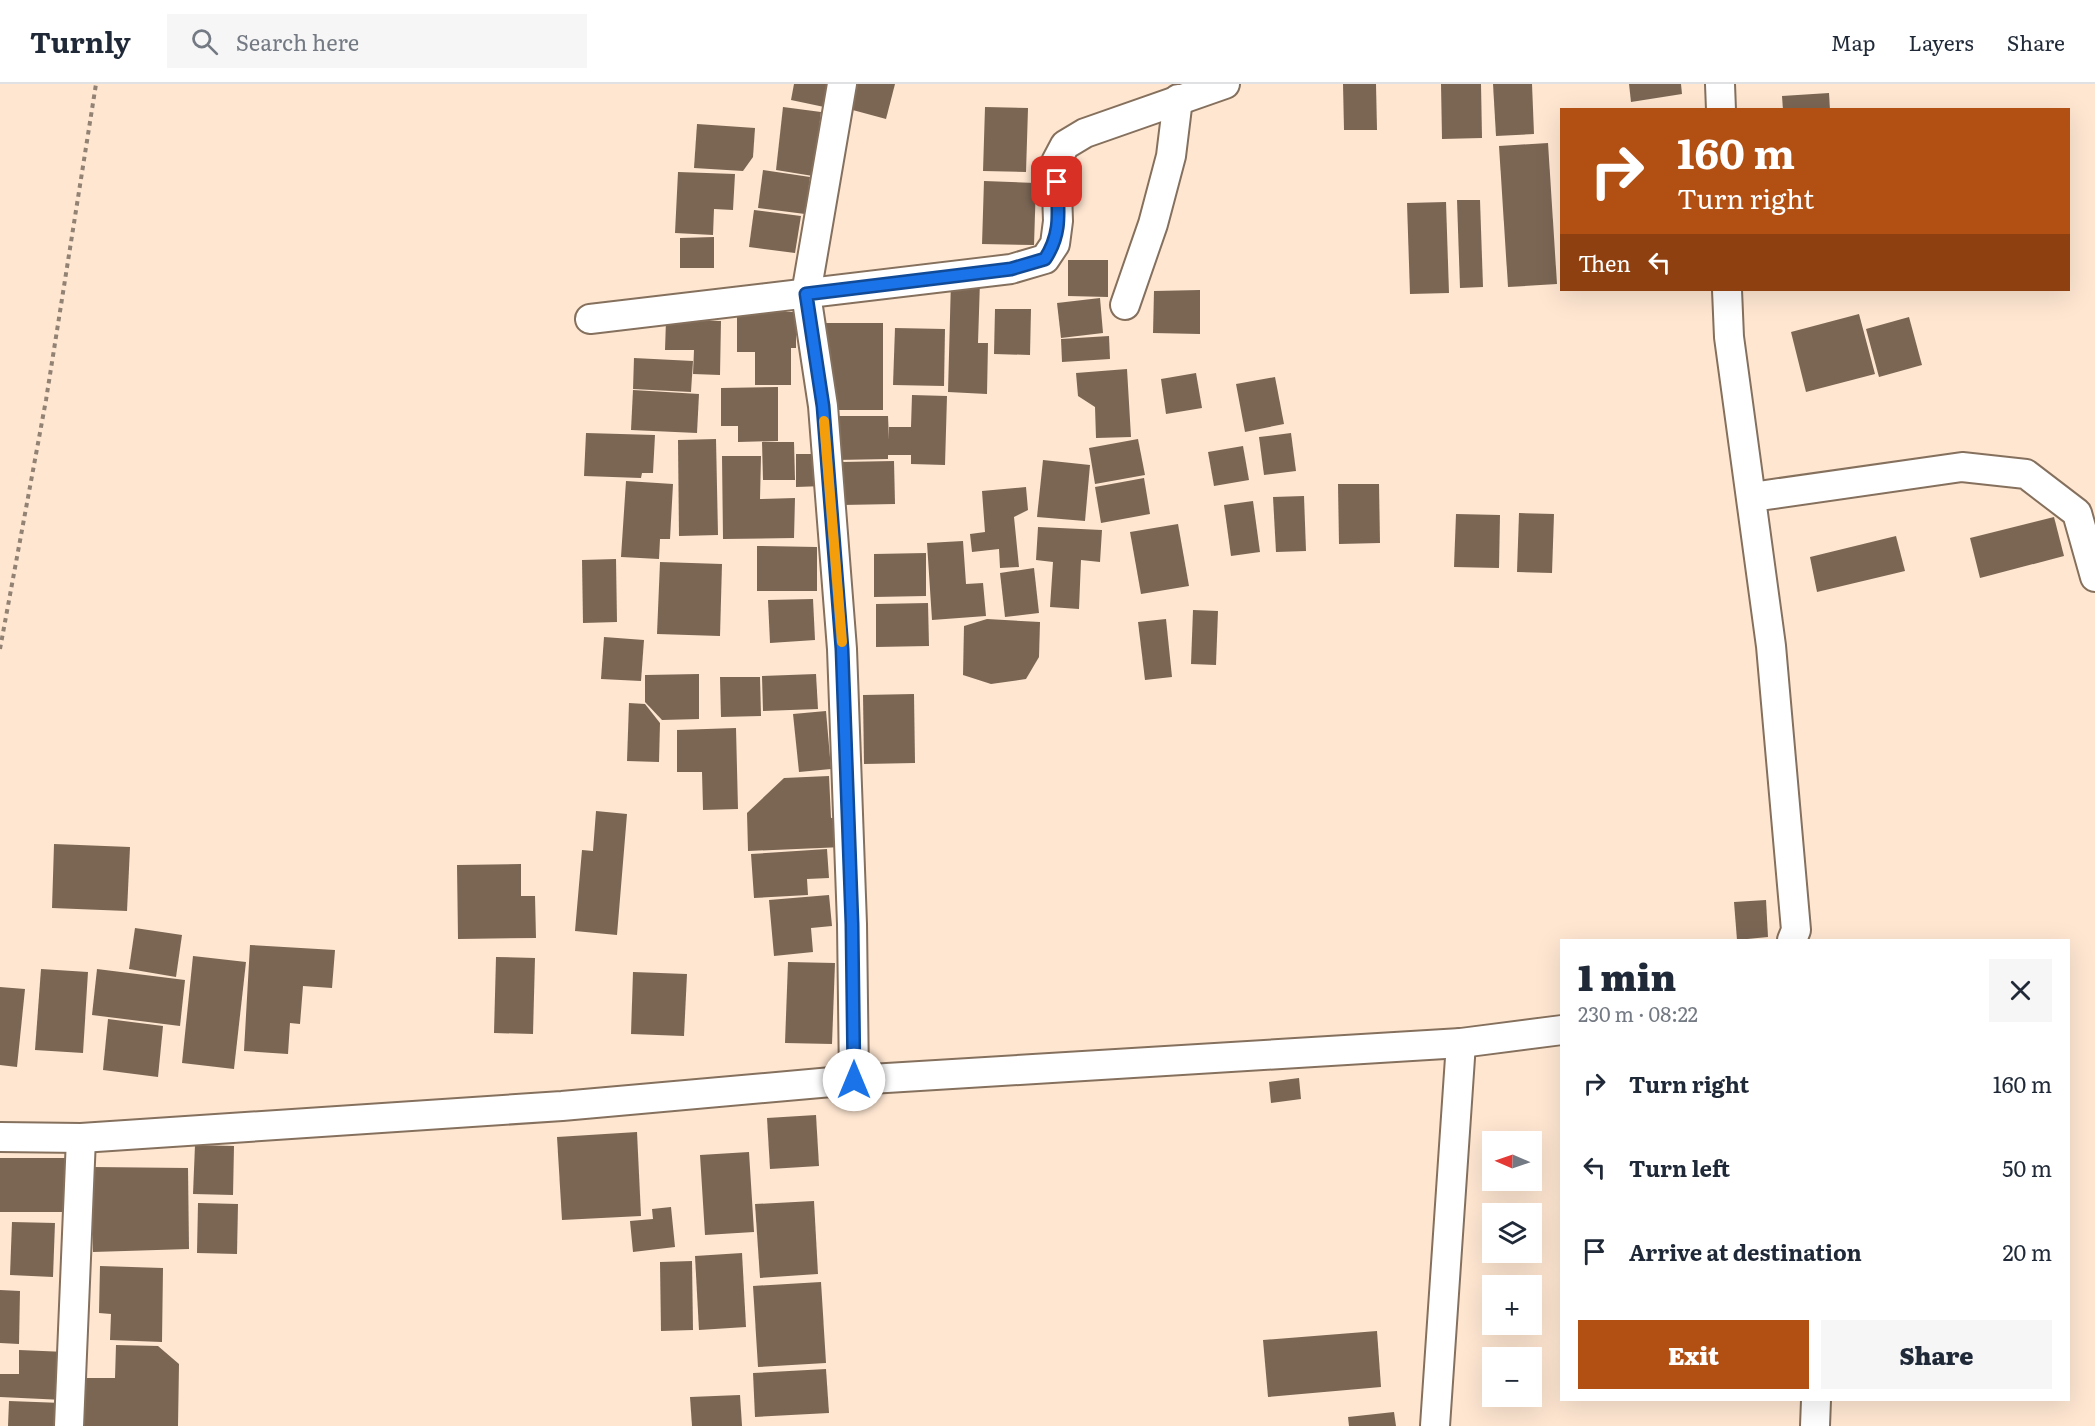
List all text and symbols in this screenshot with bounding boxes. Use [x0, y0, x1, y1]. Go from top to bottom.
search box [167, 14, 587, 68]
text: Turnly [30, 20, 131, 62]
icon: search [188, 25, 221, 58]
text: Search here [236, 25, 359, 58]
text: Map [1831, 26, 1876, 57]
text: Layers [1909, 26, 1974, 57]
text: Share [2007, 26, 2065, 57]
text: 160 m [1677, 120, 1795, 182]
icon: right [1578, 132, 1656, 210]
pin [1031, 156, 1082, 207]
icon: arrive [1040, 165, 1073, 198]
text: Turn right [1677, 177, 1814, 217]
text: Then [1578, 246, 1631, 279]
icon: left [1643, 246, 1676, 279]
text: 1 min [1578, 949, 1676, 1002]
button: close [1989, 959, 2052, 1022]
text: 230 m · 08:22 [1578, 998, 1698, 1028]
position arrow [822, 1048, 886, 1112]
icon: right [1578, 1067, 1611, 1100]
text: Turn right [1629, 1067, 1749, 1100]
text: 160 m [1993, 1067, 2052, 1100]
north arrow [1482, 1131, 1542, 1191]
map controls [1482, 1131, 1542, 1407]
icon: left [1578, 1151, 1611, 1184]
text: Turn left [1629, 1151, 1730, 1184]
text: 50 m [2002, 1151, 2052, 1184]
button: layers [1482, 1203, 1542, 1263]
icon: arrive [1578, 1235, 1611, 1268]
text: Arrive at destination [1629, 1235, 1862, 1268]
text: 20 m [2002, 1235, 2052, 1268]
button: + [1482, 1275, 1542, 1335]
button: Exit [1578, 1320, 1809, 1389]
button: Share [1821, 1320, 2052, 1389]
button: − [1482, 1347, 1542, 1407]

